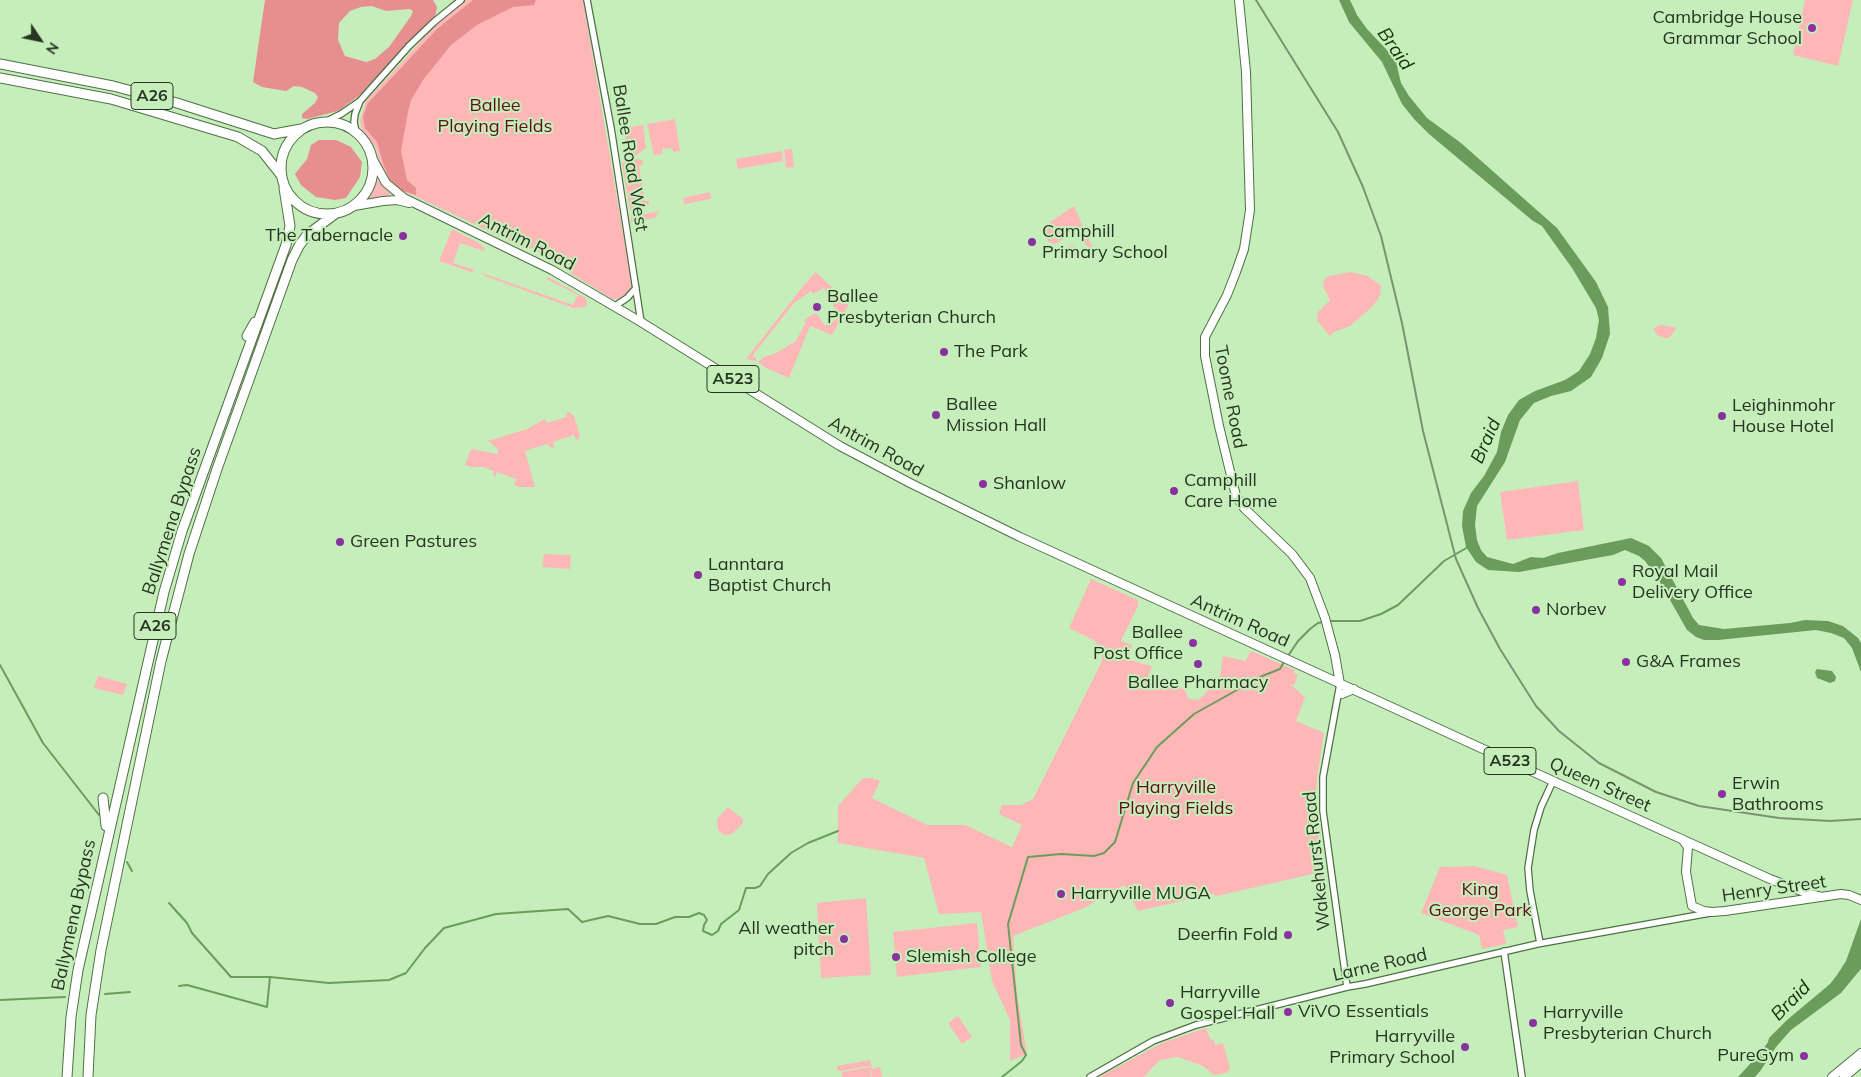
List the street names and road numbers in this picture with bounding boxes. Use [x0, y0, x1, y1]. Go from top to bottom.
road number: A26 [131, 82, 173, 110]
street label: Ballee Road West [608, 83, 652, 233]
street label: Antrim Road [475, 208, 579, 276]
street label: Toome Road [1209, 344, 1251, 450]
road number: A523 [707, 366, 759, 392]
street label: Antrim Road [825, 412, 927, 482]
street label: Ballymena Bypass [138, 444, 206, 598]
street label: Antrim Road [1187, 590, 1293, 652]
road number: A26 [134, 612, 176, 640]
road number: A523 [1484, 748, 1536, 774]
street label: Queen Street [1546, 753, 1654, 817]
street label: Wakehurst Road [1299, 790, 1335, 932]
street label: Ballymena Bypass [47, 837, 101, 993]
street label: Henry Street [1720, 871, 1828, 907]
street label: Larne Road [1331, 944, 1429, 986]

